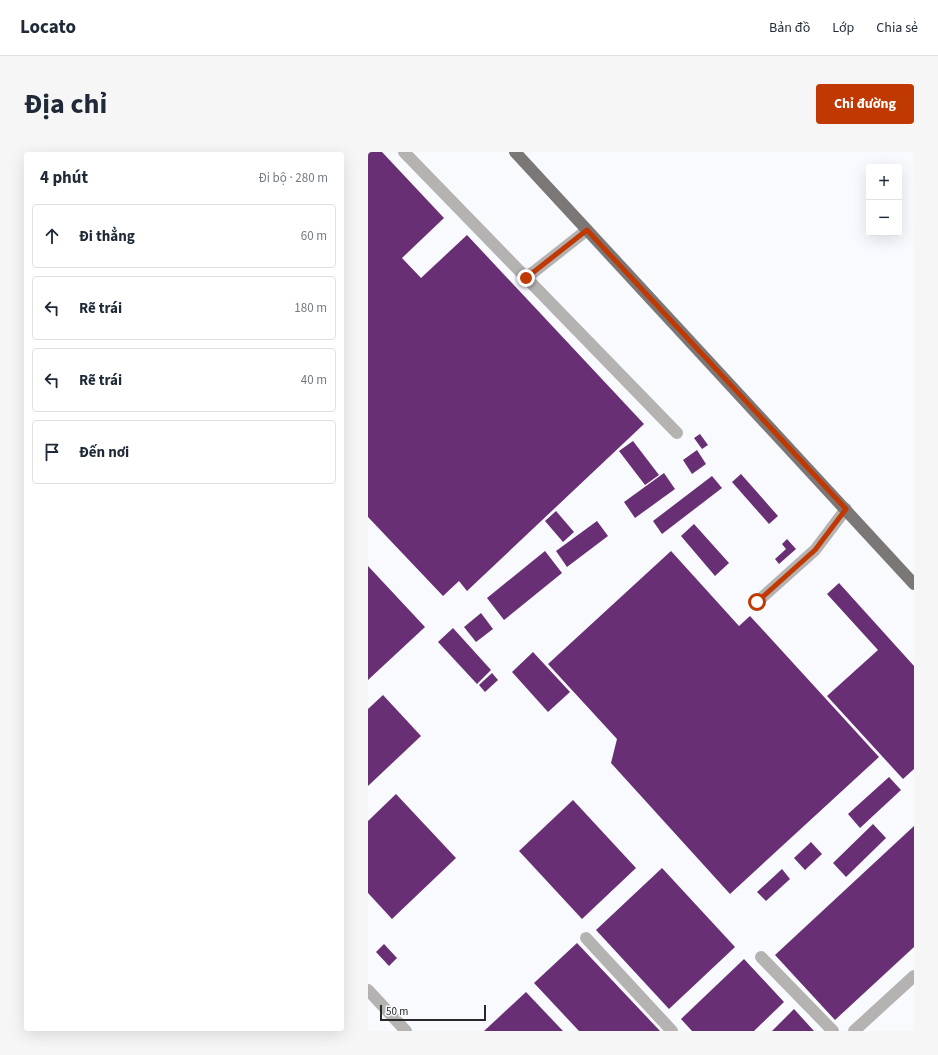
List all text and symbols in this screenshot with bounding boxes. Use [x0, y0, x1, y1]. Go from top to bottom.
text: Locato [20, 14, 76, 41]
text: Bản đồ [769, 18, 810, 38]
text: Lớp [832, 18, 854, 38]
text: Chia sẻ [876, 18, 918, 38]
text: Địa chỉ [24, 84, 107, 124]
button: Chỉ đường [816, 84, 914, 124]
map controls [866, 164, 902, 236]
button: + [866, 164, 902, 200]
text: 4 phút [40, 166, 88, 190]
text: Đi bộ · 280 m [259, 169, 328, 187]
button: − [866, 200, 902, 236]
icon: ahead [41, 225, 63, 247]
text: Đi thẳng [79, 226, 135, 247]
text: 60 m [301, 227, 327, 245]
route end [517, 269, 535, 287]
icon: left [41, 297, 63, 319]
text: Rẽ trái [79, 298, 122, 319]
text: 180 m [294, 299, 327, 317]
icon: left [41, 369, 63, 391]
text: Rẽ trái [79, 370, 122, 391]
text: 40 m [301, 371, 327, 389]
icon: arrive [41, 441, 63, 463]
text: Đến nơi [79, 442, 129, 463]
route start [748, 593, 766, 611]
scale bar [380, 1003, 486, 1022]
text: 50 m [386, 1004, 408, 1019]

